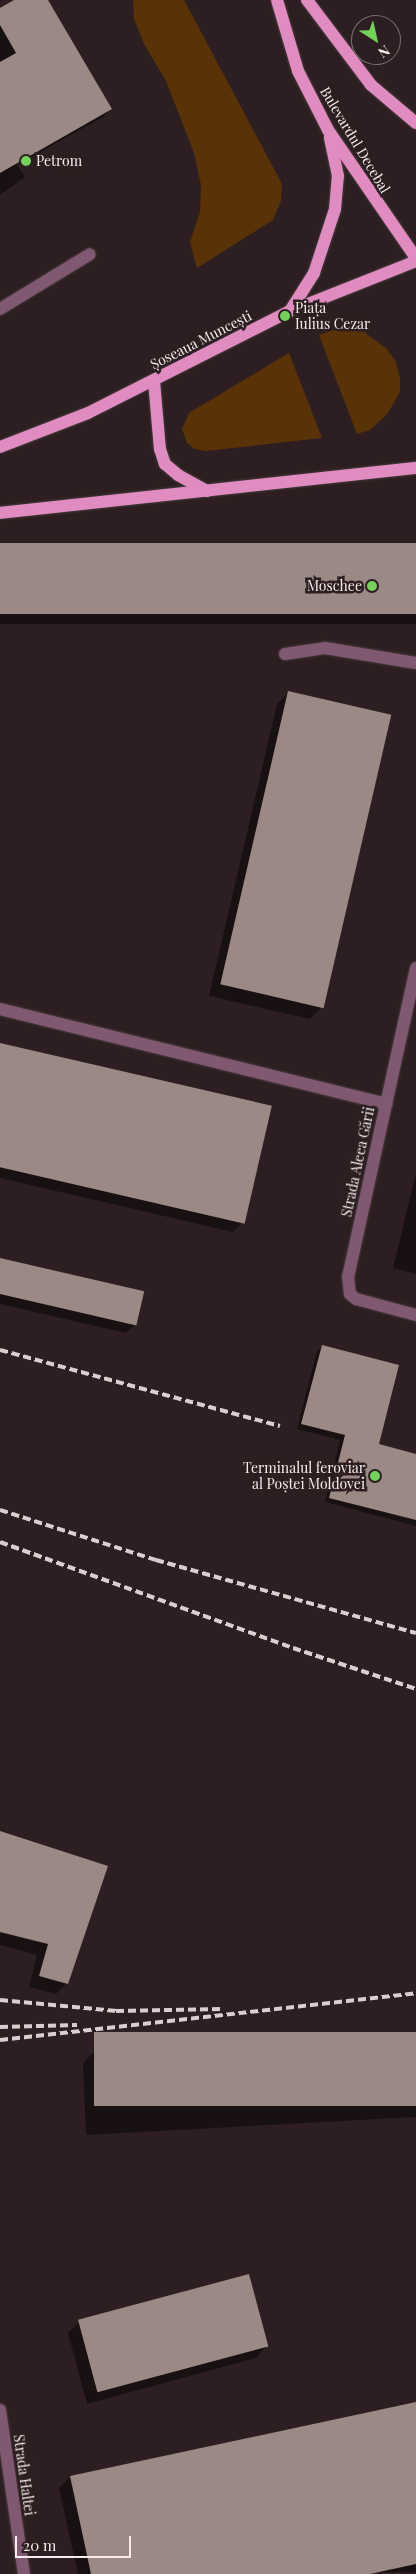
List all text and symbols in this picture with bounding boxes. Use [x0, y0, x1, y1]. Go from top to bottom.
north arrow [351, 15, 401, 65]
text: N [375, 41, 394, 63]
street label: Bulevardul Decebal [317, 84, 393, 196]
place label: Petrom [36, 153, 82, 169]
marker: Petrom [20, 155, 32, 167]
place label: Piața Iulius Cezar [295, 300, 370, 332]
street label: Șoseaua Muncești [147, 307, 255, 373]
marker: Piața Iulius Cezar [279, 310, 291, 322]
place label: Moschee [307, 578, 362, 594]
marker: Moschee [366, 580, 378, 592]
street label: Strada Aleea Gării [338, 1105, 378, 1219]
place label: Terminalul feroviar al Poștei Moldovei [243, 1460, 365, 1492]
marker: Terminalul feroviar al Poștei Moldovei [369, 1470, 381, 1482]
street label: Strada Haltei [10, 2433, 38, 2517]
scale bar [18, 2526, 134, 2558]
text: 20 m [23, 2535, 56, 2555]

